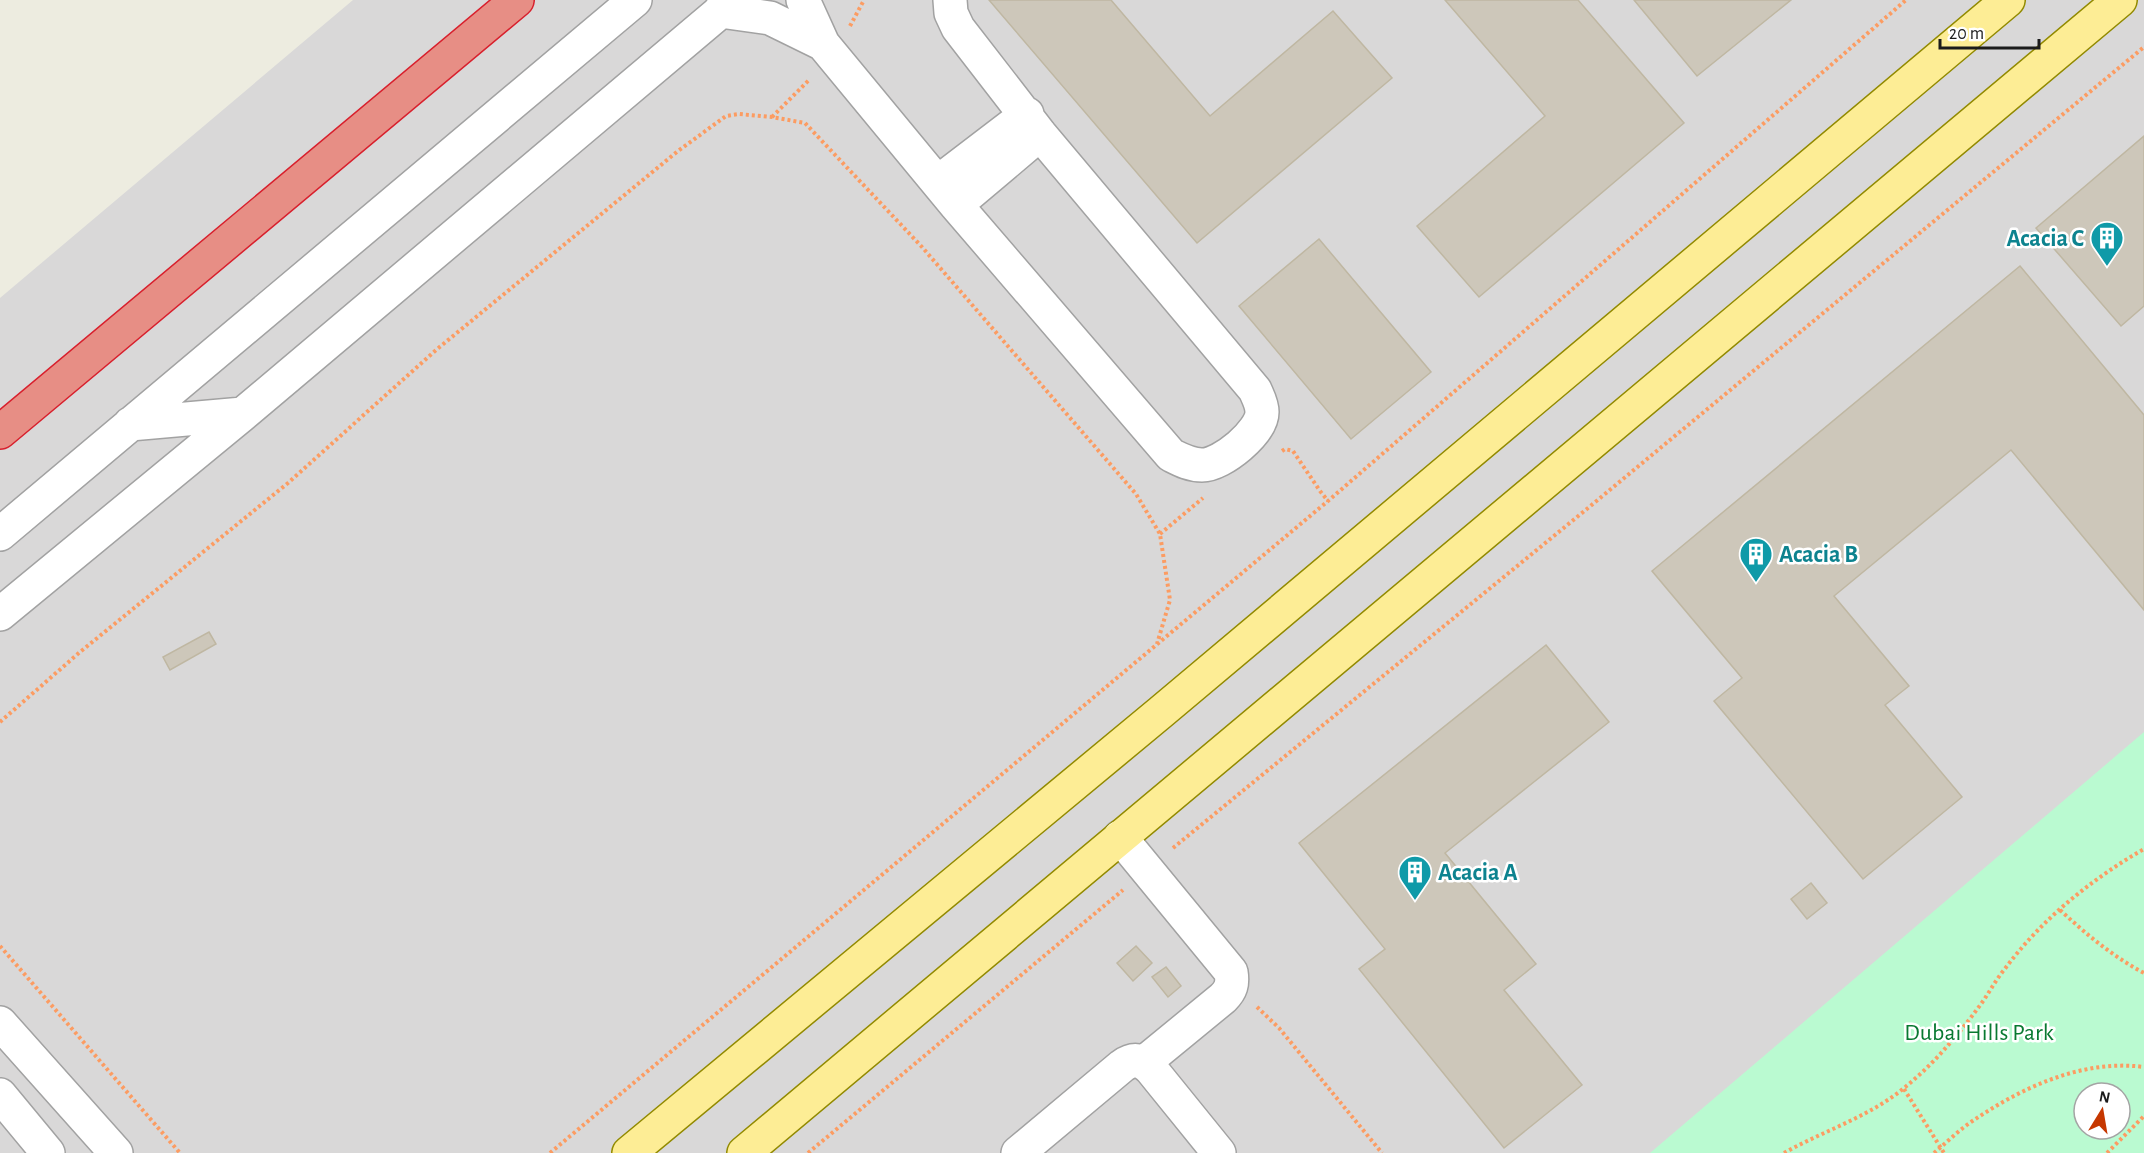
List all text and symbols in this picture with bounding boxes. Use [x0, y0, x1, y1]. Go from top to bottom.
scale bar [1940, 12, 2039, 50]
text: 20 m [1949, 25, 1984, 43]
building icon: Acacia C [2089, 220, 2125, 267]
place label: Acacia C [2006, 227, 2085, 251]
building icon: Acacia B [1738, 536, 1774, 583]
place label: Acacia B [1779, 543, 1858, 567]
building icon: Acacia A [1397, 854, 1433, 901]
place label: Acacia A [1438, 861, 1518, 885]
park label: Dubai Hills Park [1904, 1021, 2054, 1045]
north arrow [2072, 1081, 2132, 1141]
text: N [2098, 1088, 2112, 1106]

